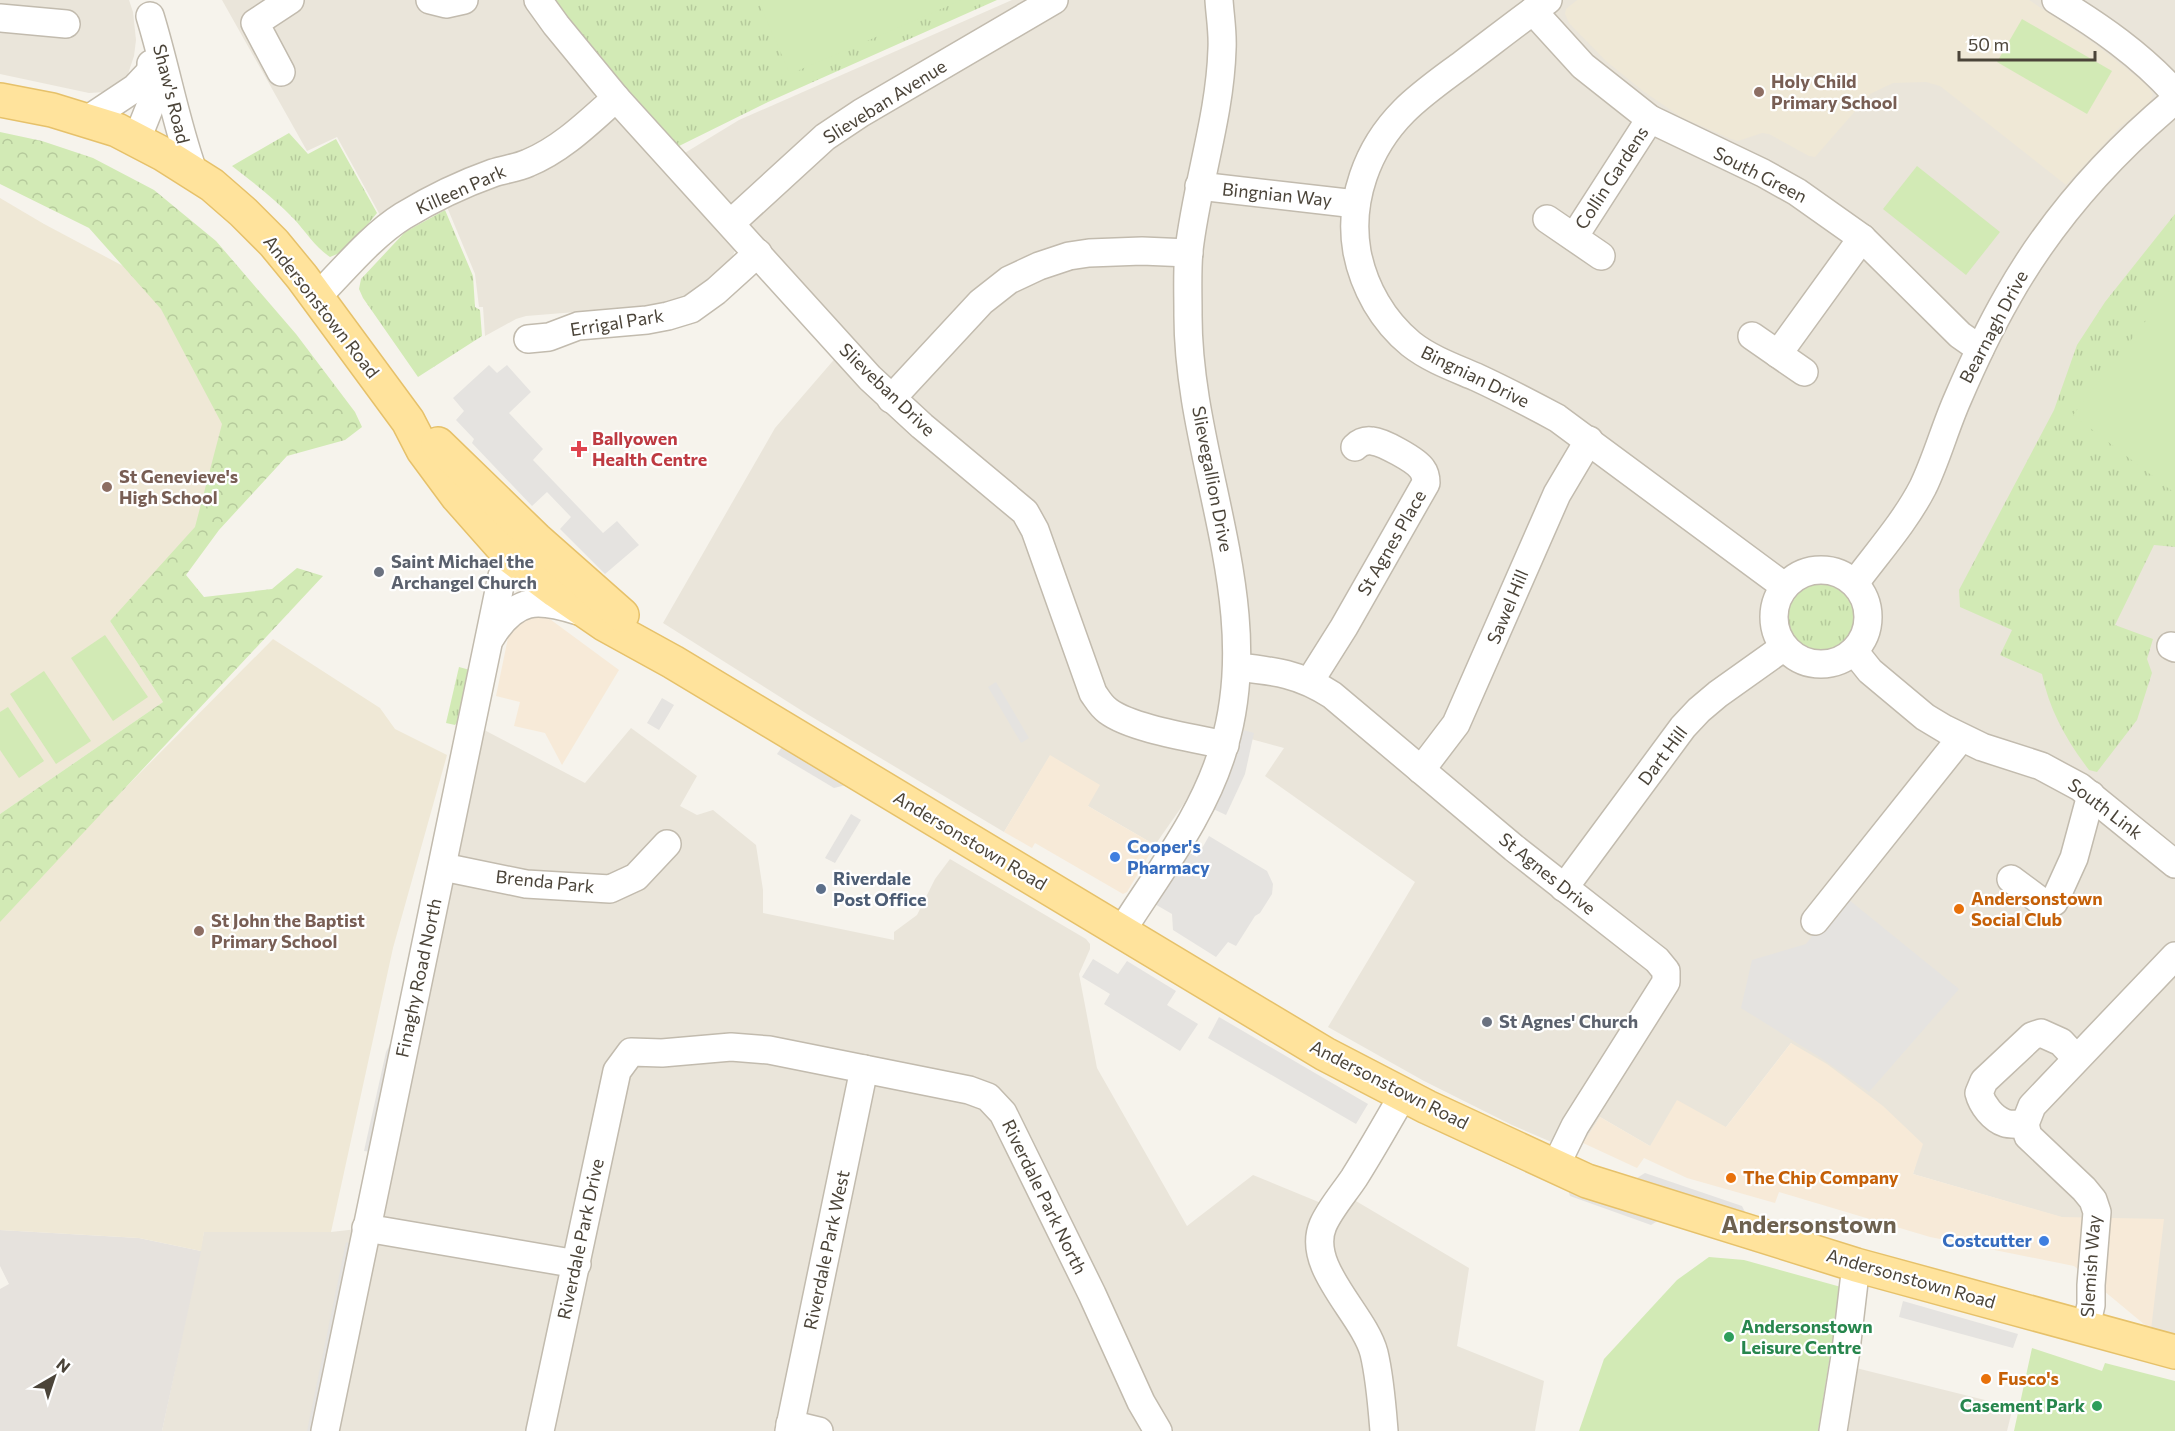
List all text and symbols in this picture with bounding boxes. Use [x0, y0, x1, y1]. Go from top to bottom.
scale bar [1959, 24, 2096, 62]
text: 50 m [1968, 33, 2009, 55]
street label: Shaw's Road [149, 42, 195, 146]
street label: Slieveban Avenue [819, 54, 950, 148]
place label: Holy Child Primary School [1771, 70, 1897, 113]
marker: Holy Child Primary School [1752, 85, 1766, 99]
street label: Collin Gardens [1570, 122, 1653, 233]
street label: South Green [1710, 141, 1811, 207]
street label: Killeen Park [412, 159, 509, 219]
street label: Bingnian Way [1221, 177, 1333, 211]
street label: Andersonstown Road [259, 231, 384, 382]
street label: Bearnagh Drive [1954, 266, 2032, 387]
street label: Errigal Park [569, 304, 665, 340]
street label: Slieveban Drive [835, 338, 940, 441]
street label: Bingnian Drive [1418, 340, 1533, 412]
street label: Slievegallion Drive [1188, 404, 1238, 554]
place label: Ballyowen Health Centre [592, 427, 707, 470]
marker: Ballyowen Health Centre [570, 440, 588, 458]
place label: St Genevieve's High School [119, 465, 238, 508]
marker: St Genevieve's High School [100, 480, 114, 494]
street label: St Agnes Place [1352, 486, 1430, 599]
place label: Saint Michael the Archangel Church [391, 550, 537, 593]
marker: Saint Michael the Archangel Church [372, 565, 386, 579]
street label: Sawel Hill [1482, 566, 1533, 647]
street label: Dart Hill [1633, 722, 1691, 789]
street label: South Link [2064, 773, 2147, 843]
street label: Andersonstown Road [890, 786, 1051, 895]
street label: St Agnes Drive [1495, 828, 1600, 919]
place label: Cooper's Pharmacy [1127, 835, 1210, 878]
marker: Cooper's Pharmacy [1108, 850, 1122, 864]
street label: Brenda Park [495, 865, 596, 897]
place label: Riverdale Post Office [833, 867, 926, 910]
marker: Riverdale Post Office [814, 882, 828, 896]
place label: Andersonstown Social Club [1971, 887, 2103, 930]
street label: Finaghy Road North [390, 896, 446, 1059]
marker: Andersonstown Social Club [1952, 902, 1966, 916]
place label: St John the Baptist Primary School [211, 909, 365, 952]
marker: St John the Baptist Primary School [192, 924, 206, 938]
place label: St Agnes' Church [1499, 1010, 1638, 1032]
marker: St Agnes' Church [1480, 1015, 1494, 1029]
street label: Andersonstown Road [1307, 1035, 1472, 1134]
street label: Riverdale Park North [998, 1116, 1092, 1278]
street label: Riverdale Park Drive [552, 1156, 608, 1321]
place label: The Chip Company [1743, 1166, 1899, 1188]
street label: Riverdale Park West [798, 1168, 854, 1332]
marker: The Chip Company [1724, 1171, 1738, 1185]
district label: Andersonstown [1721, 1209, 1897, 1238]
street label: Slemish Way [2075, 1214, 2105, 1318]
place label: Costcutter [1942, 1229, 2033, 1251]
marker: Costcutter [2037, 1234, 2051, 1248]
street label: Andersonstown Road [1824, 1243, 1998, 1313]
place label: Andersonstown Leisure Centre [1741, 1315, 1873, 1358]
marker: Andersonstown Leisure Centre [1722, 1330, 1736, 1344]
north arrow [24, 1347, 84, 1407]
text: N [53, 1354, 74, 1376]
place label: Fusco's [1998, 1367, 2059, 1389]
marker: Fusco's [1979, 1372, 1993, 1386]
place label: Casement Park [1960, 1394, 2086, 1416]
marker: Casement Park [2090, 1399, 2104, 1413]

